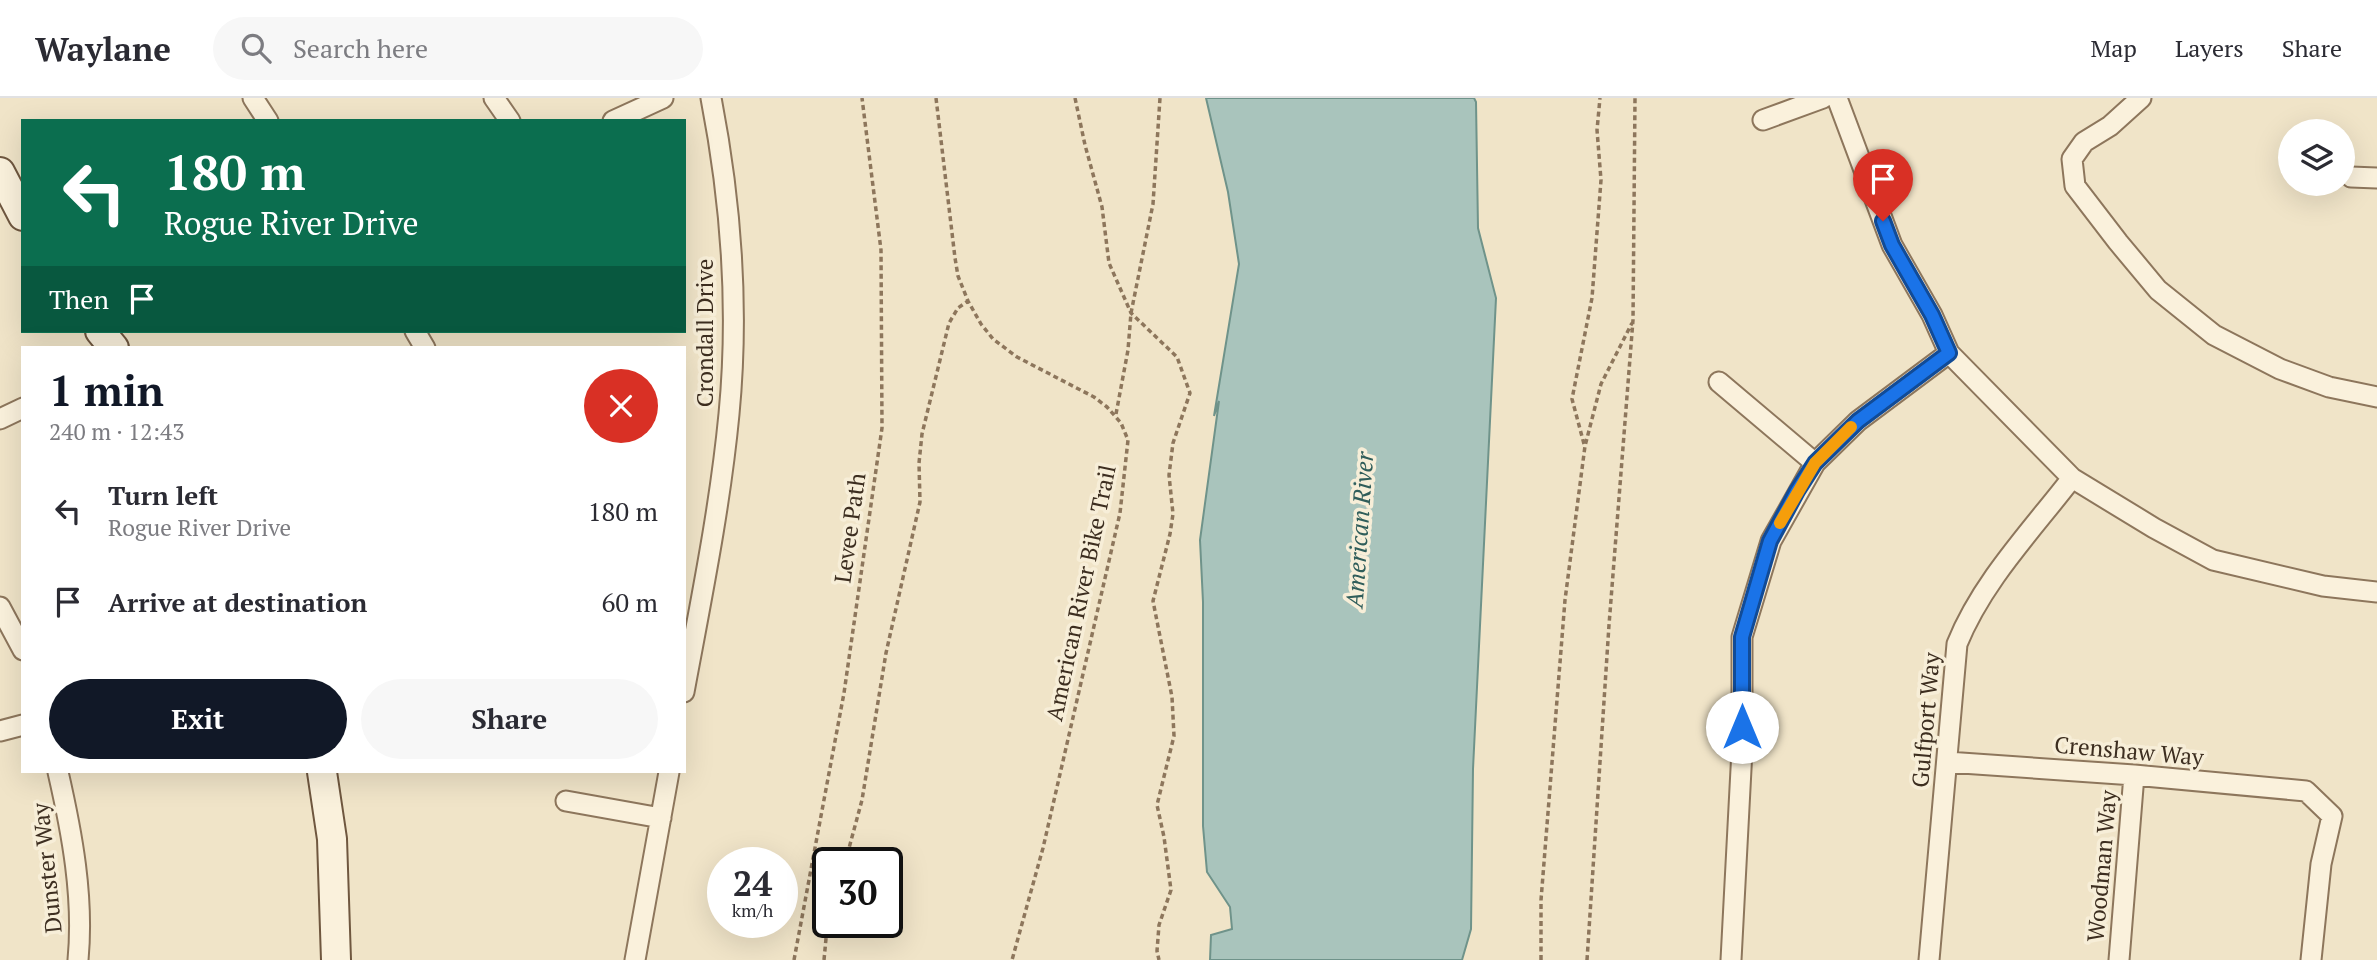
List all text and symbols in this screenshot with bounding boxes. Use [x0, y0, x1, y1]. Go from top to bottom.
search box [213, 17, 703, 80]
text: Waylane [35, 27, 171, 70]
icon: search [237, 29, 275, 67]
text: Search here [293, 31, 428, 65]
text: Map [2090, 32, 2137, 64]
text: Layers [2175, 32, 2244, 64]
text: Share [2282, 32, 2342, 64]
map controls [2278, 119, 2355, 196]
button: layers [2278, 119, 2355, 196]
text: 180 m [164, 139, 306, 204]
icon: left [49, 147, 140, 238]
pin [1853, 149, 1913, 221]
icon: arrive [1864, 160, 1902, 198]
text: Rogue River Drive [164, 202, 419, 244]
street label: Crondall Drive [689, 259, 720, 407]
icon: arrive [123, 280, 161, 318]
text: Then [49, 282, 109, 316]
text: 1 min [49, 362, 164, 418]
button: close [584, 369, 658, 443]
text: 240 m · 12:43 [49, 416, 184, 447]
water label: American River [1337, 449, 1381, 611]
street label: American River Bike Trail [1038, 462, 1123, 724]
street label: Levee Path [826, 470, 873, 585]
text: Turn left [108, 478, 218, 512]
icon: left [49, 492, 87, 530]
text: 180 m [588, 494, 658, 528]
text: Rogue River Drive [108, 512, 291, 543]
icon: arrive [49, 583, 87, 621]
text: Arrive at destination [108, 585, 367, 619]
text: 60 m [602, 585, 658, 619]
street label: Gulfport Way [1904, 651, 1947, 789]
button: Exit [49, 679, 347, 759]
button: Share [361, 679, 658, 759]
position arrow [1705, 690, 1779, 764]
street label: Crenshaw Way [2053, 729, 2205, 772]
street label: Woodman Way [2079, 788, 2124, 943]
street label: Dunster Way [24, 801, 69, 935]
speed limit sign: 30 [812, 847, 903, 938]
text: 24 [733, 860, 772, 906]
text: km/h [732, 898, 773, 922]

